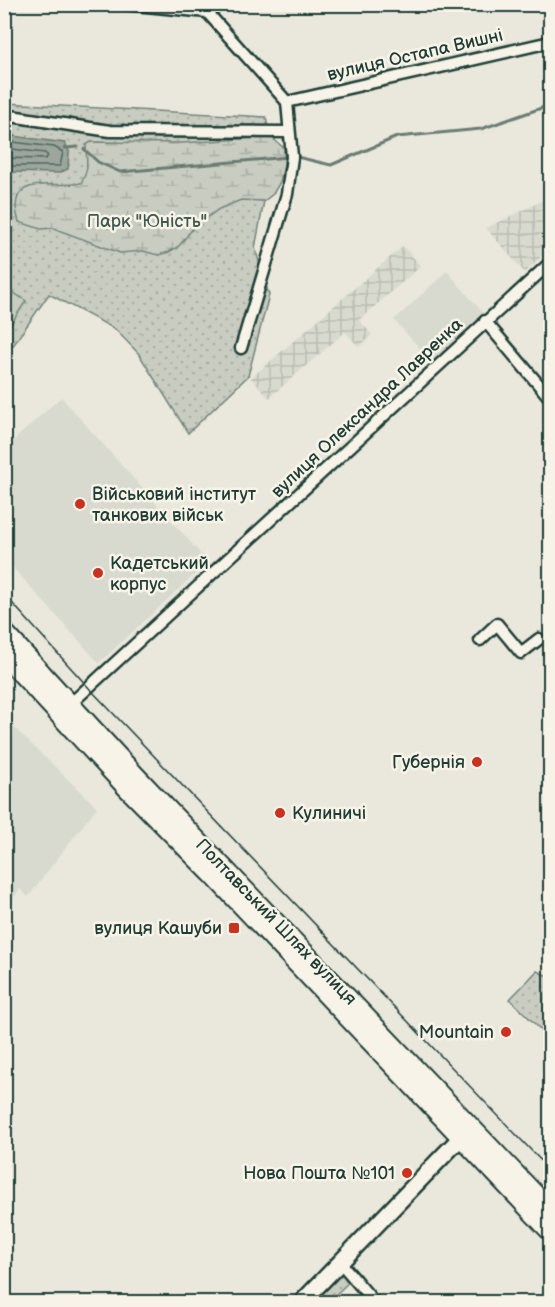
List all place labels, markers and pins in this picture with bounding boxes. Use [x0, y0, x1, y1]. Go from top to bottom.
place label: Військовий інститут танкових військ [92, 484, 257, 526]
marker: Військовий інститут танкових військ [73, 497, 87, 511]
place label: Кадетський корпус [110, 553, 209, 595]
marker: Кадетський корпус [91, 566, 105, 580]
place label: Губернія [392, 752, 465, 773]
marker: Губернія [470, 755, 484, 769]
place label: Кулиничі [292, 803, 366, 824]
marker: Кулиничі [273, 806, 287, 820]
place label: вулиця Кашуби [94, 918, 222, 939]
marker: вулиця Кашуби [227, 921, 241, 935]
place label: Mountain [419, 1022, 494, 1043]
marker: Mountain [499, 1025, 513, 1039]
place label: Нова Пошта №101 [243, 1163, 395, 1184]
marker: Нова Пошта №101 [400, 1166, 414, 1180]

